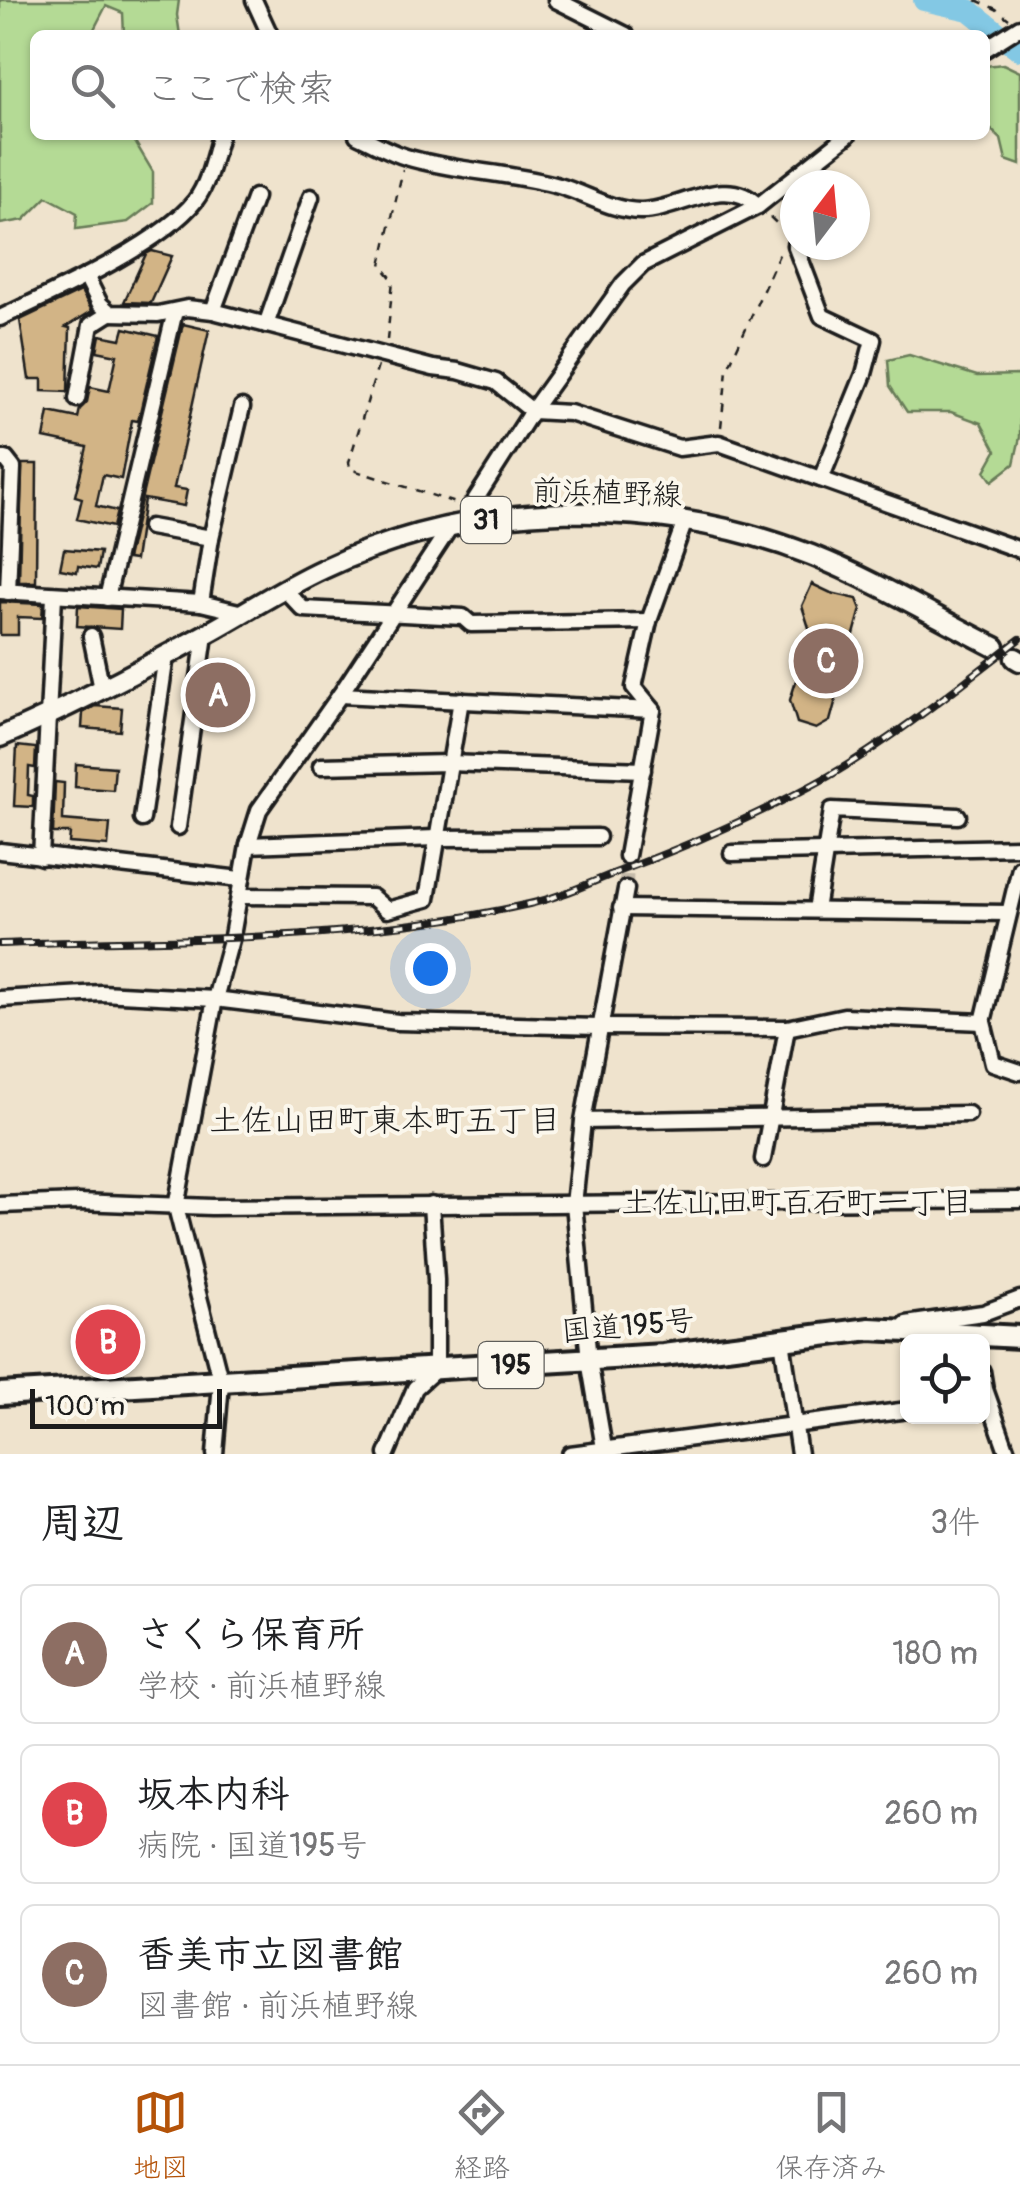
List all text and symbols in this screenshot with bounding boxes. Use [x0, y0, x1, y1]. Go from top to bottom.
search box [30, 30, 990, 140]
icon: search [65, 58, 120, 113]
text: ここで検索 [145, 65, 335, 113]
north arrow [780, 170, 870, 260]
street label: 前浜植野線 [531, 472, 683, 514]
road number: 31 [461, 497, 511, 543]
pin: C [794, 624, 858, 698]
pin: A [186, 658, 250, 732]
your location [405, 943, 456, 994]
district label: 土佐山田町東本町五丁目 [209, 1101, 561, 1141]
district label: 土佐山田町百石町一丁目 [621, 1183, 973, 1223]
street label: 国道195号 [560, 1302, 696, 1350]
pin: B [76, 1304, 140, 1380]
map controls [900, 1334, 990, 1424]
button: locate [900, 1334, 990, 1424]
road number: 195 [478, 1342, 544, 1388]
scale bar [30, 1384, 222, 1428]
text: 100 m [45, 1389, 125, 1424]
text: 周辺 [40, 1498, 124, 1550]
text: 3件 [930, 1503, 980, 1543]
text: さくら保育所 [137, 1611, 365, 1659]
text: A [64, 1634, 85, 1674]
text: 180 m [892, 1634, 978, 1674]
text: 学校 · 前浜植野線 [137, 1666, 385, 1706]
text: 坂本内科 [137, 1771, 289, 1819]
text: B [65, 1794, 84, 1834]
text: 260 m [884, 1794, 978, 1834]
text: 病院 · 国道195号 [137, 1826, 368, 1866]
text: 香美市立図書館 [137, 1931, 403, 1979]
text: C [65, 1954, 84, 1994]
text: 260 m [884, 1954, 978, 1994]
text: 図書館 · 前浜植野線 [137, 1986, 417, 2026]
tab: 地図 [133, 2085, 189, 2186]
tab: 経路 [454, 2085, 510, 2186]
tab: 保存済み [775, 2085, 887, 2186]

